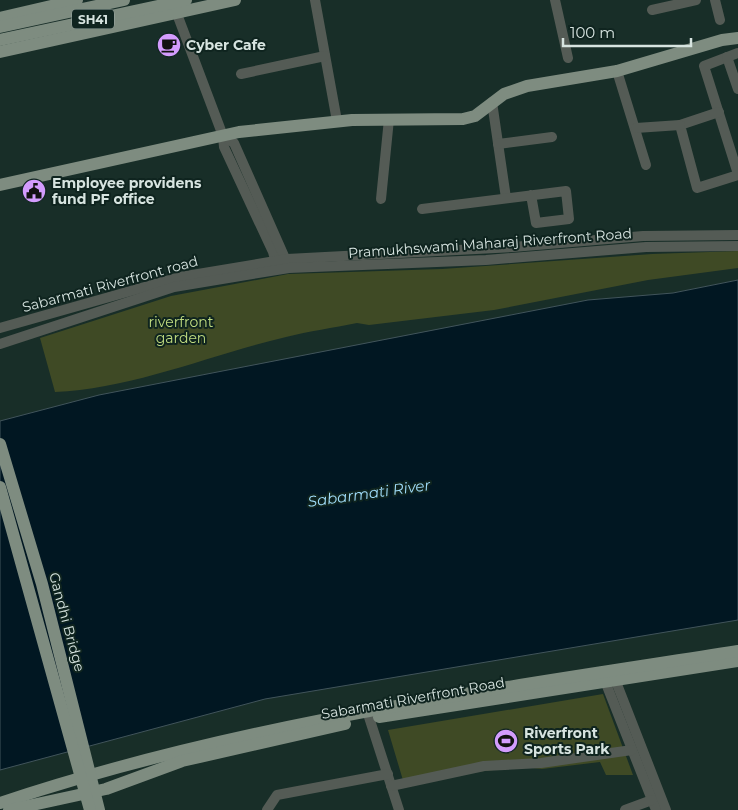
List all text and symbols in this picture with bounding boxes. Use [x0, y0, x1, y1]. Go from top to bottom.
road number: SH41 [72, 10, 114, 28]
scale bar [563, 15, 690, 47]
text: 100 m [570, 23, 615, 42]
cafe icon: Cyber Cafe [156, 32, 182, 58]
place label: Cyber Cafe [186, 36, 266, 54]
place label: Employee providens fund PF office [52, 174, 202, 208]
public building icon: Employee providens fund PF office [21, 178, 47, 204]
street label: Pramukhswami Maharaj Riverfront Road [348, 224, 632, 262]
street label: Sabarmati Riverfront road [20, 252, 200, 316]
park label: riverfront garden [149, 313, 214, 347]
water label: Sabarmati River [306, 475, 433, 511]
street label: Gandhi Bridge [45, 570, 89, 674]
street label: Sabarmati Riverfront Road [320, 673, 506, 723]
place label: Riverfront Sports Park [524, 724, 610, 758]
sports icon: Riverfront Sports Park [493, 728, 519, 754]

